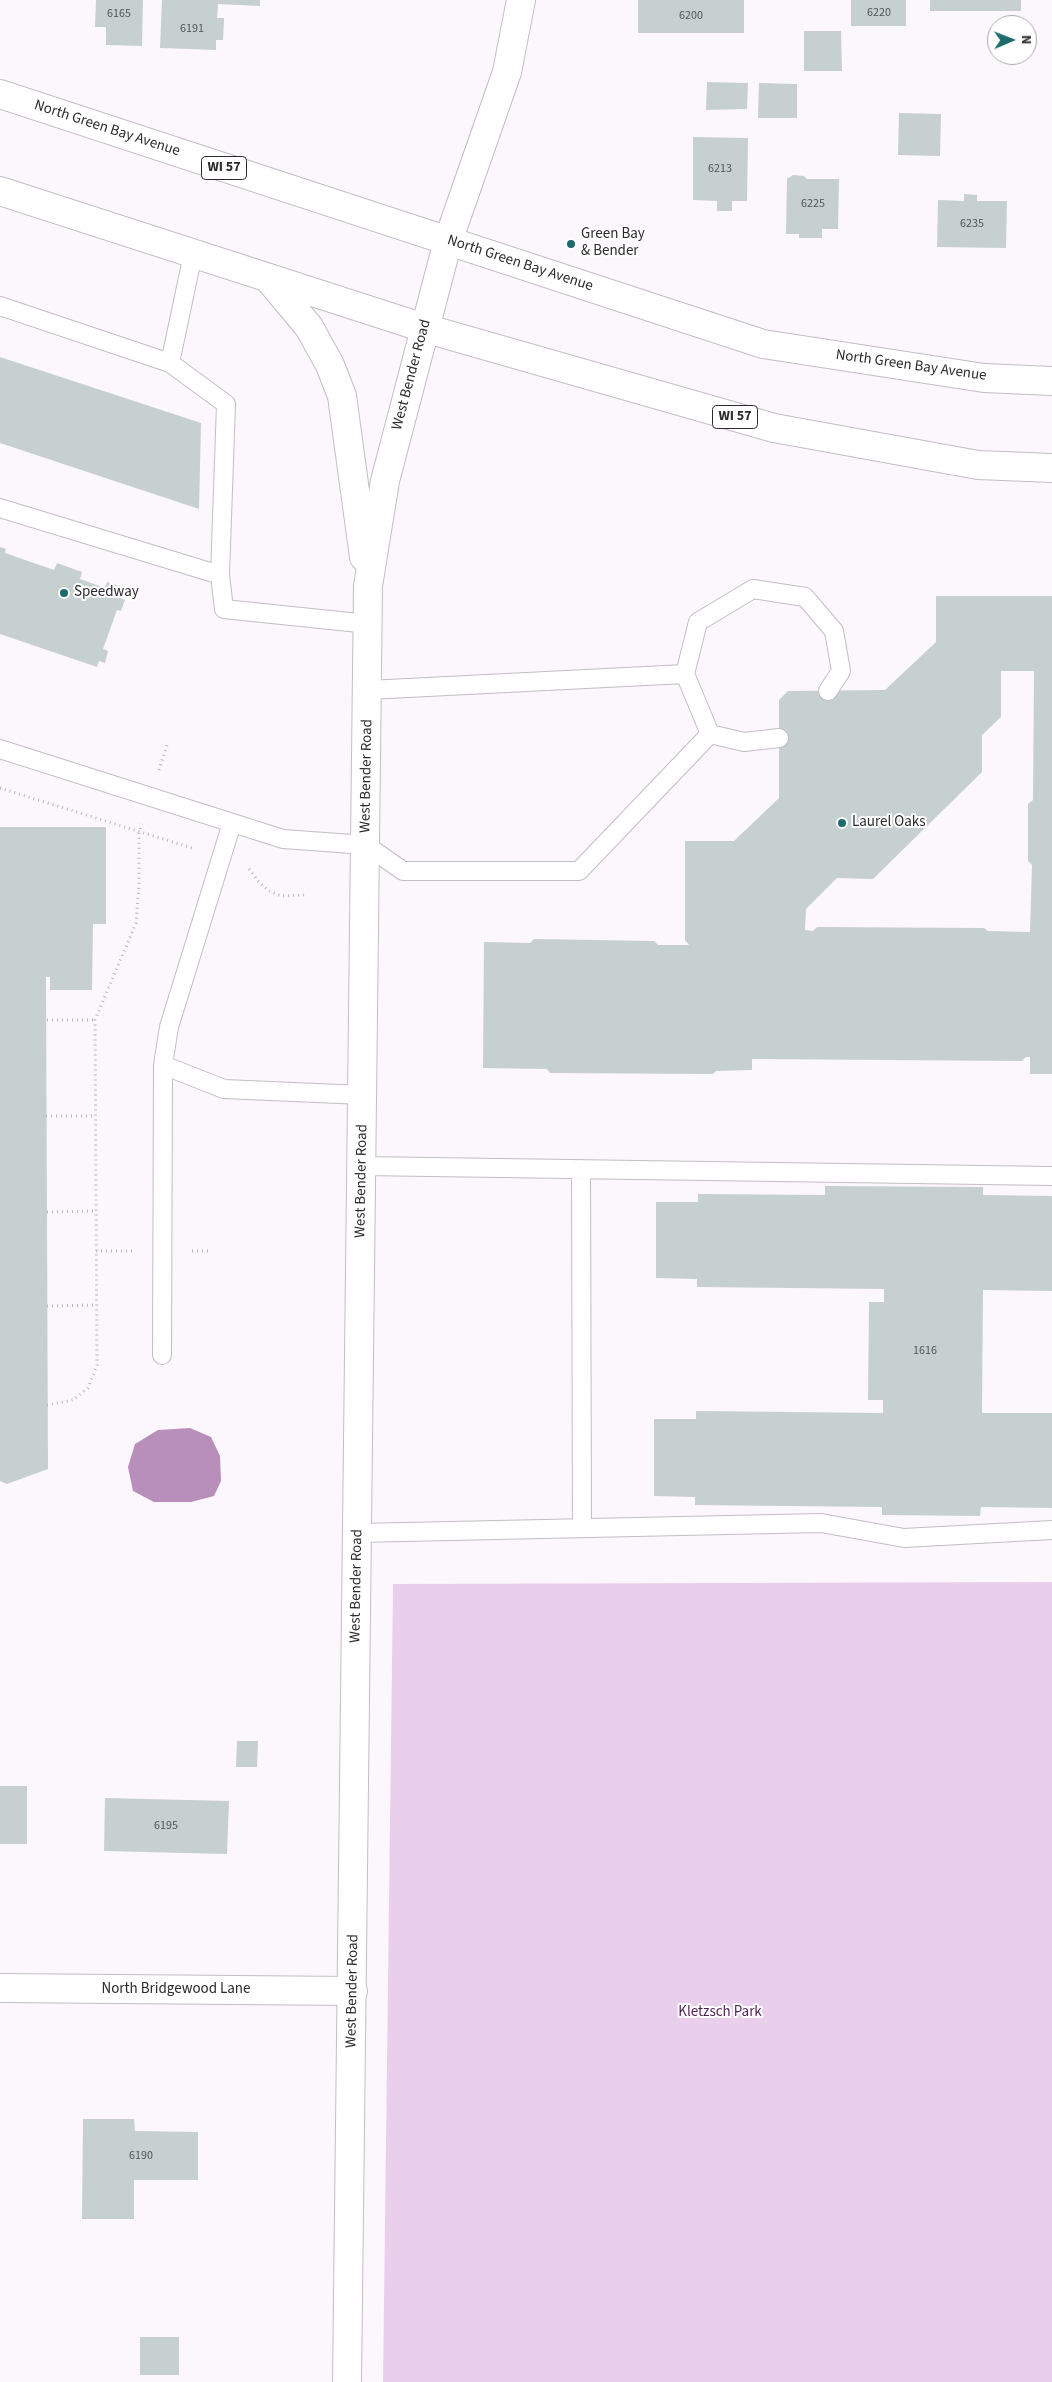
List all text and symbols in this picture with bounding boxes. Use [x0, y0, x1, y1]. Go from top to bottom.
house number: 6220 [867, 6, 891, 20]
house number: 6165 [107, 7, 131, 21]
house number: 6200 [679, 9, 703, 23]
north arrow [987, 15, 1037, 65]
house number: 6191 [180, 22, 204, 36]
text: N [1016, 35, 1036, 45]
street label: North Green Bay Avenue [32, 97, 182, 161]
road number: WI 57 [202, 156, 246, 180]
house number: 6213 [708, 162, 732, 176]
house number: 6225 [801, 197, 825, 211]
house number: 6235 [960, 217, 984, 231]
place label: Green Bay & Bender [581, 226, 645, 261]
street label: North Green Bay Avenue [445, 232, 595, 296]
marker: Green Bay & Bender [565, 238, 577, 250]
street label: West Bender Road [389, 318, 435, 432]
street label: North Green Bay Avenue [834, 346, 988, 386]
road number: WI 57 [712, 406, 758, 428]
place label: Speedway [74, 584, 139, 602]
marker: Speedway [58, 587, 70, 599]
street label: West Bender Road [357, 719, 377, 833]
place label: Laurel Oaks [852, 814, 926, 832]
marker: Laurel Oaks [836, 817, 848, 829]
street label: West Bender Road [352, 1124, 372, 1238]
house number: 1616 [913, 1344, 937, 1358]
street label: West Bender Road [347, 1529, 367, 1643]
house number: 6195 [154, 1819, 178, 1833]
street label: West Bender Road [343, 1934, 363, 2048]
street label: North Bridgewood Lane [102, 1981, 250, 1999]
park label: Kletzsch Park [678, 2004, 762, 2022]
house number: 6190 [129, 2149, 153, 2163]

